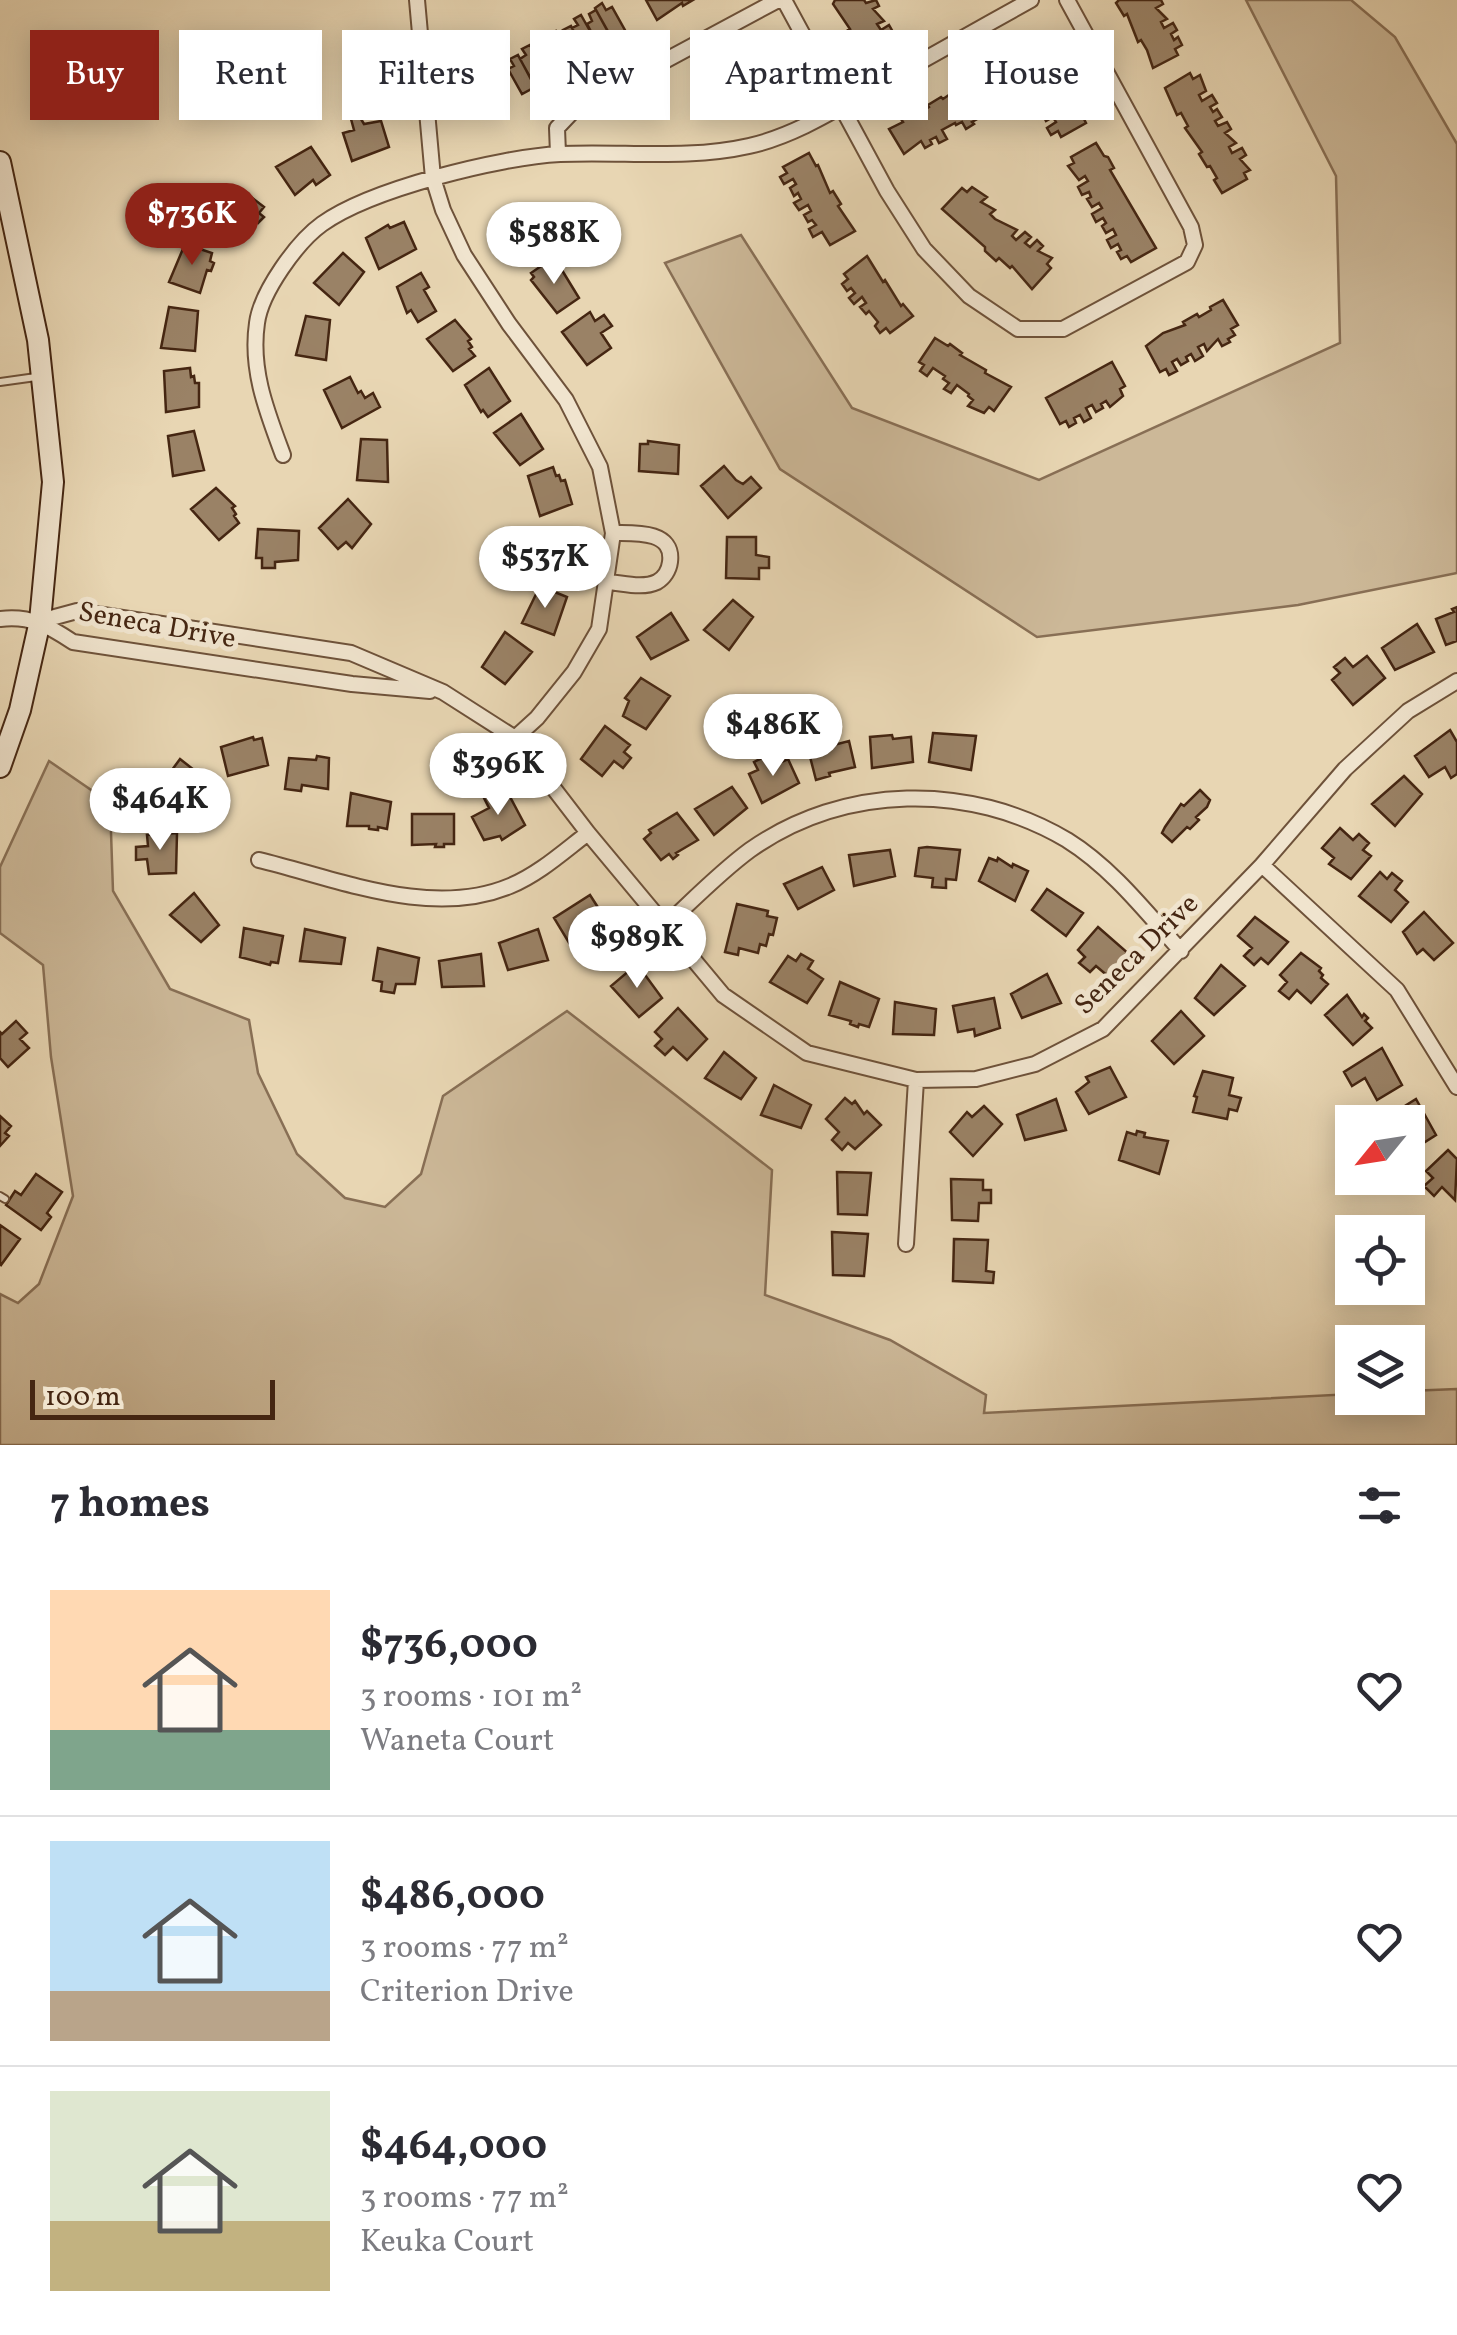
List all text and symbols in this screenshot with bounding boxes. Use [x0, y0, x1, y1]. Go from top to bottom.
chip: Buy [30, 30, 159, 120]
chip: Rent [179, 30, 322, 120]
chip: Filters [342, 30, 510, 120]
chip: New [530, 30, 670, 120]
chip: Apartment [690, 30, 928, 120]
chip: House [948, 30, 1114, 120]
pin: $736K [122, 183, 262, 268]
text: $736K [147, 193, 237, 237]
pin: $588K [484, 202, 624, 287]
text: $588K [508, 212, 600, 256]
pin: $537K [475, 526, 615, 611]
text: $537K [501, 536, 589, 580]
street label: Seneca Drive [75, 593, 239, 659]
pin: $486K [703, 694, 843, 779]
text: $486K [725, 704, 821, 748]
pin: $396K [428, 733, 568, 818]
text: $396K [452, 743, 544, 787]
pin: $464K [90, 768, 230, 853]
text: $464K [112, 778, 208, 822]
street label: Seneca Drive [1066, 886, 1208, 1024]
pin: $989K [567, 906, 707, 991]
text: $989K [590, 916, 684, 960]
north arrow [1335, 1105, 1425, 1195]
map controls [1335, 1105, 1425, 1415]
button: locate [1335, 1215, 1425, 1305]
button: layers [1335, 1325, 1425, 1415]
scale bar [30, 1375, 275, 1420]
text: 100 m [45, 1378, 120, 1417]
text: 7 homes [50, 1476, 210, 1535]
icon: filters [1352, 1478, 1407, 1533]
text: $736,000 [360, 1617, 538, 1676]
icon: home [130, 1630, 250, 1750]
icon: heart [1352, 1663, 1407, 1718]
text: 3 rooms · 101 m² [360, 1676, 582, 1720]
text: Waneta Court [360, 1720, 554, 1764]
text: $486,000 [360, 1868, 545, 1927]
icon: home [130, 1881, 250, 2001]
icon: heart [1352, 1914, 1407, 1969]
text: 3 rooms · 77 m² [360, 1927, 569, 1971]
text: Criterion Drive [360, 1971, 574, 2015]
text: $464,000 [360, 2118, 547, 2177]
icon: home [130, 2131, 250, 2251]
icon: heart [1352, 2164, 1407, 2219]
text: 3 rooms · 77 m² [360, 2177, 569, 2221]
text: Keuka Court [360, 2221, 534, 2265]

